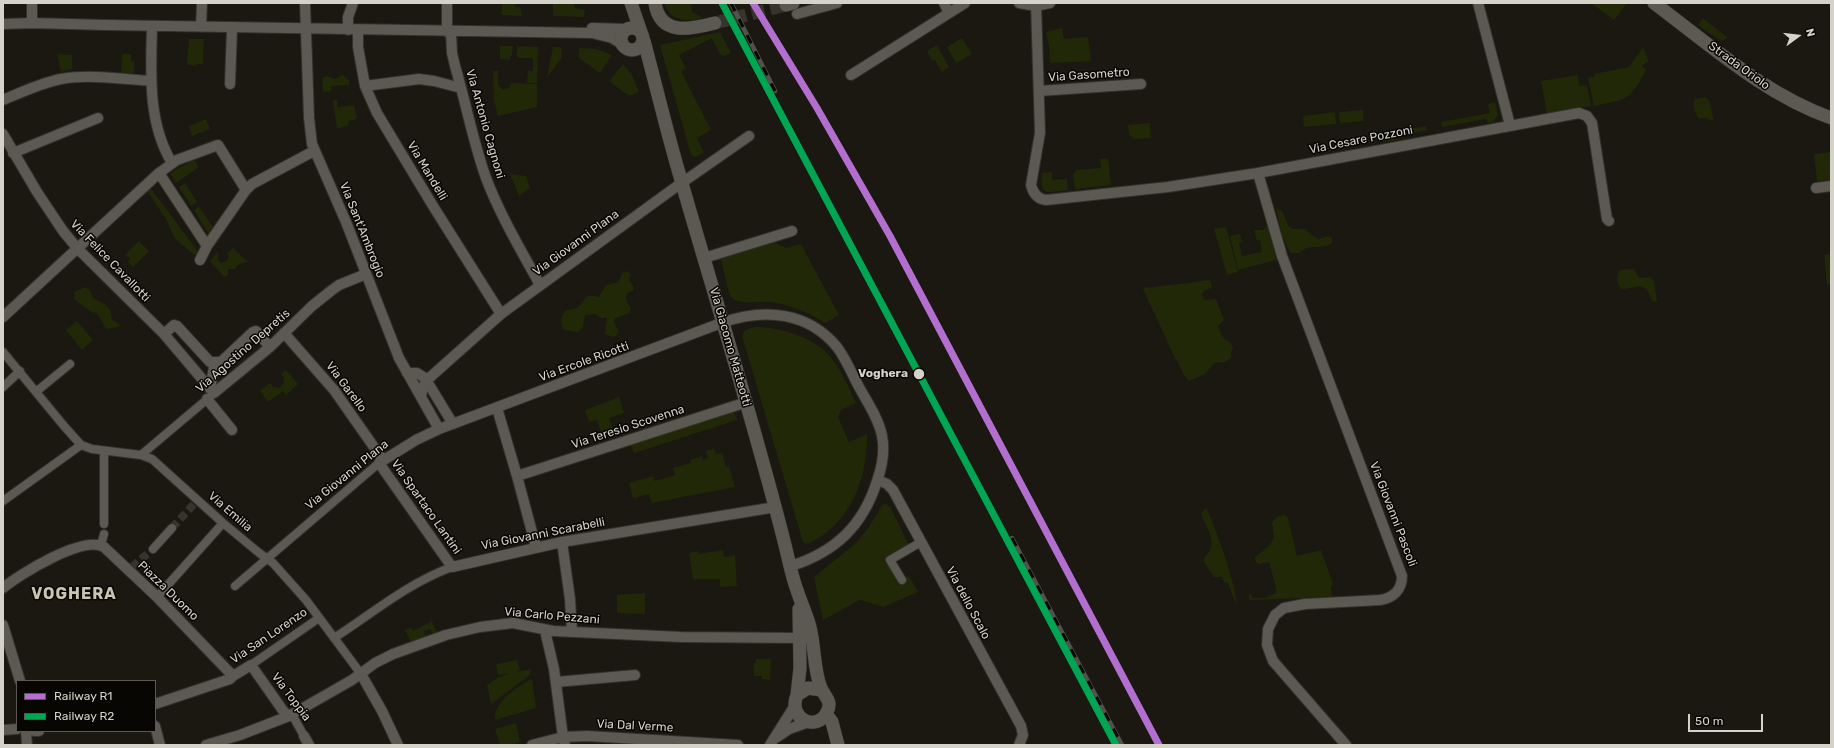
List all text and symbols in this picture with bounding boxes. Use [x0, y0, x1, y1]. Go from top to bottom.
north arrow [1778, 16, 1818, 56]
text: N [1803, 27, 1817, 38]
street label: Strada Oriolo [1706, 39, 1772, 93]
street label: Via Gasometro [1048, 65, 1130, 85]
street label: Via Antonio Cagnoni [462, 68, 508, 180]
street label: Via Cesare Pozzoni [1308, 123, 1414, 157]
street label: Via Mandelli [404, 139, 450, 203]
street label: Via Sant'Ambrogio [336, 180, 388, 280]
street label: Via Giovanni Plana [530, 207, 622, 279]
street label: Via Felice Cavallotti [67, 217, 153, 305]
street label: Via Giacomo Matteotti [706, 286, 754, 408]
street label: Via Agostino Depretis [193, 306, 293, 396]
street label: Via Ercole Ricotti [537, 339, 631, 385]
street label: Via Garello [323, 359, 369, 415]
place label: Voghera [858, 367, 908, 381]
marker: Voghera [912, 367, 926, 381]
street label: Via Teresio Scovenna [570, 402, 686, 452]
street label: Via Giovanni Plana [303, 437, 391, 513]
street label: Via Spartaco Lantini [388, 457, 464, 557]
street label: Via Giovanni Pascoli [1366, 460, 1420, 568]
street label: Via Emilia [205, 489, 255, 535]
street label: Via Giovanni Scarabelli [480, 515, 606, 553]
street label: Piazza Duomo [135, 558, 201, 624]
street label: Via dello Scalo [943, 564, 993, 642]
district label: VOGHERA [31, 584, 117, 604]
street label: Via San Lorenzo [228, 605, 310, 667]
street label: Via Carlo Pezzani [504, 605, 600, 627]
street label: Via Toppia [268, 670, 314, 724]
legend [16, 680, 156, 732]
text: Railway R1 [54, 689, 112, 703]
scale bar [1690, 706, 1765, 732]
text: Railway R2 [54, 709, 114, 723]
text: 50 m [1695, 714, 1723, 728]
street label: Via Dal Verme [596, 717, 674, 735]

